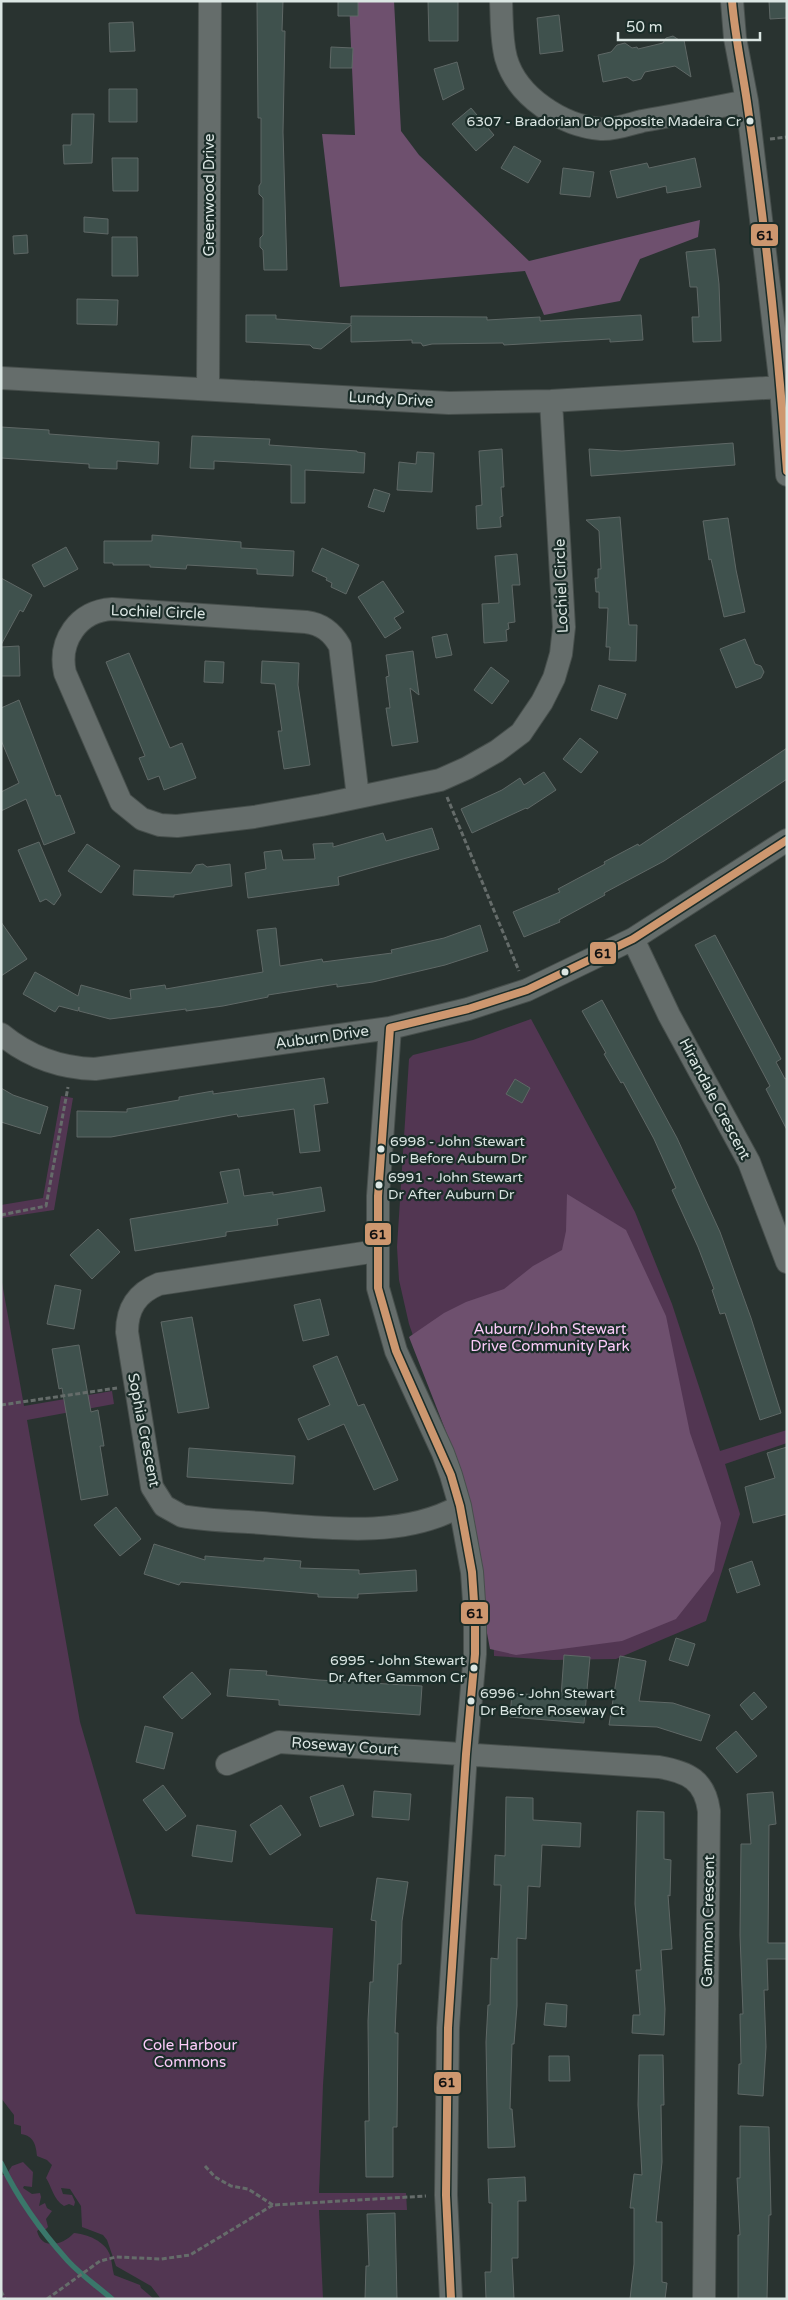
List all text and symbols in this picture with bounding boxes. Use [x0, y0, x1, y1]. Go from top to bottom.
scale bar [618, 10, 760, 42]
text: 50 m [626, 18, 663, 36]
place label: 6307 - Bradorian Dr Opposite Madeira Cr [466, 113, 742, 130]
marker: 6307 - Bradorian Dr Opposite Madeira Cr [745, 116, 755, 126]
street label: Greenwood Drive [200, 133, 218, 257]
line badge: 61 [750, 223, 779, 247]
text: 61 [756, 227, 774, 244]
street label: Lundy Drive [348, 388, 434, 410]
street label: Lochiel Circle [550, 538, 572, 634]
street label: Lochiel Circle [110, 601, 206, 623]
line badge: 61 [589, 941, 617, 965]
text: 61 [594, 945, 612, 962]
unlabelled marker [560, 967, 570, 977]
street label: Auburn Drive [274, 1022, 370, 1052]
street label: Hirandale Crescent [675, 1035, 755, 1163]
place label: 6998 - John Stewart Dr Before Auburn Dr [390, 1133, 527, 1167]
marker: 6998 - John Stewart Dr Before Auburn Dr [376, 1144, 386, 1154]
place label: 6991 - John Stewart Dr After Auburn Dr [388, 1169, 524, 1203]
marker: 6991 - John Stewart Dr After Auburn Dr [374, 1180, 384, 1190]
line badge: 61 [364, 1222, 392, 1246]
text: 61 [369, 1226, 387, 1243]
park label: Auburn/John Stewart Drive Community Park [470, 1320, 630, 1355]
street label: Sophia Crescent [124, 1372, 164, 1489]
line badge: 61 [460, 1601, 489, 1625]
text: 61 [466, 1605, 484, 1622]
place label: 6995 - John Stewart Dr After Gammon Cr [328, 1652, 466, 1686]
marker: 6995 - John Stewart Dr After Gammon Cr [469, 1663, 479, 1673]
place label: 6996 - John Stewart Dr Before Roseway Ct [480, 1685, 626, 1719]
marker: 6996 - John Stewart Dr Before Roseway Ct [466, 1696, 476, 1706]
street label: Roseway Court [291, 1733, 399, 1759]
street label: Gammon Crescent [698, 1855, 718, 1987]
park label: Cole Harbour Commons [143, 2036, 237, 2071]
line badge: 61 [433, 2071, 462, 2095]
text: 61 [438, 2074, 456, 2091]

